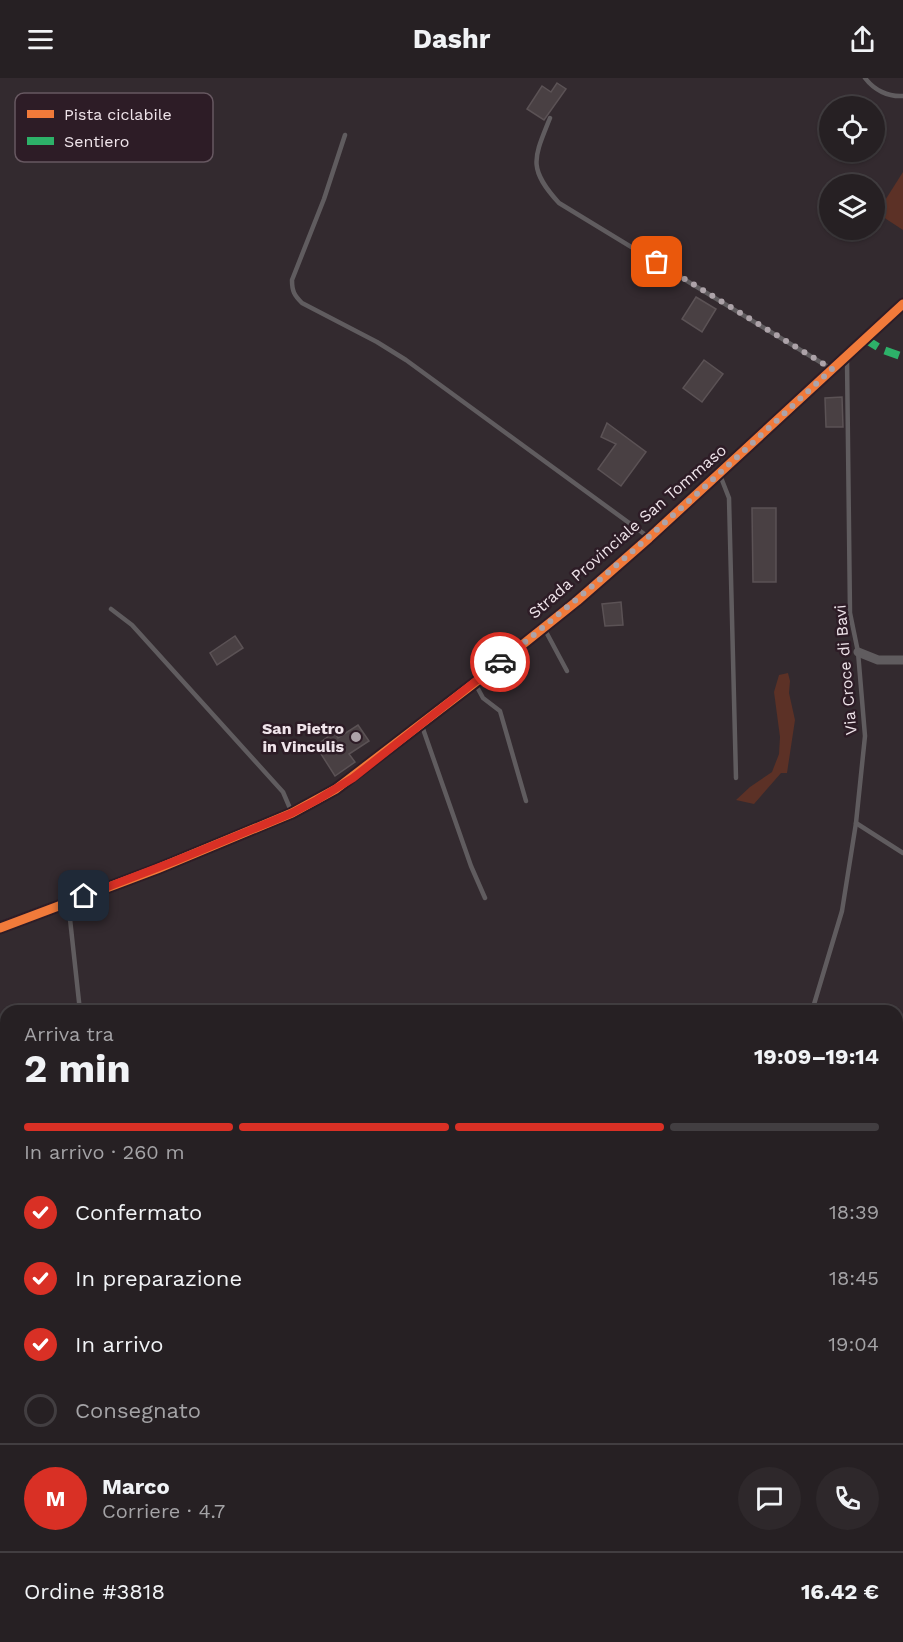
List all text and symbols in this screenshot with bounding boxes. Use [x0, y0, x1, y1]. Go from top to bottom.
icon: menu [24, 23, 57, 56]
text: Dashr [413, 23, 490, 55]
icon: share [846, 23, 879, 56]
legend [15, 93, 213, 162]
map controls [819, 96, 885, 240]
button: locate [819, 96, 885, 162]
text: Pista ciclabile [64, 105, 172, 124]
text: Sentiero [64, 132, 129, 151]
button: layers [819, 174, 885, 240]
pin [631, 236, 682, 287]
icon: bag [640, 245, 673, 278]
street label: Strada Provinciale San Tommaso [525, 440, 730, 622]
street label: Via Croce di Bavi [830, 604, 861, 736]
courier [470, 632, 530, 692]
icon: car [484, 646, 517, 679]
place label: San Pietro in Vinculis [262, 719, 344, 756]
marker: San Pietro in Vinculis [349, 730, 363, 744]
pin [58, 870, 109, 921]
icon: home [67, 879, 100, 912]
text: Arriva tra [24, 1022, 114, 1046]
text: 19:09–19:14 [754, 1044, 879, 1069]
text: 2 min [24, 1046, 131, 1091]
text: In arrivo · 260 m [24, 1140, 185, 1164]
icon: check [24, 1196, 57, 1229]
text: Confermato [75, 1200, 202, 1225]
text: 18:39 [829, 1200, 879, 1224]
icon: check [24, 1262, 57, 1295]
text: In preparazione [75, 1266, 242, 1291]
text: 18:45 [829, 1266, 879, 1290]
icon: check [24, 1328, 57, 1361]
text: In arrivo [75, 1332, 163, 1357]
text: 19:04 [828, 1332, 879, 1356]
text: Consegnato [75, 1398, 201, 1423]
button: chat [738, 1467, 801, 1530]
button: phone [816, 1467, 879, 1530]
text: Marco [102, 1474, 170, 1499]
text: M [45, 1486, 66, 1511]
text: Corriere · 4.7 [102, 1499, 225, 1523]
text: Ordine #3818 [24, 1579, 165, 1604]
text: 16.42 € [801, 1579, 879, 1604]

